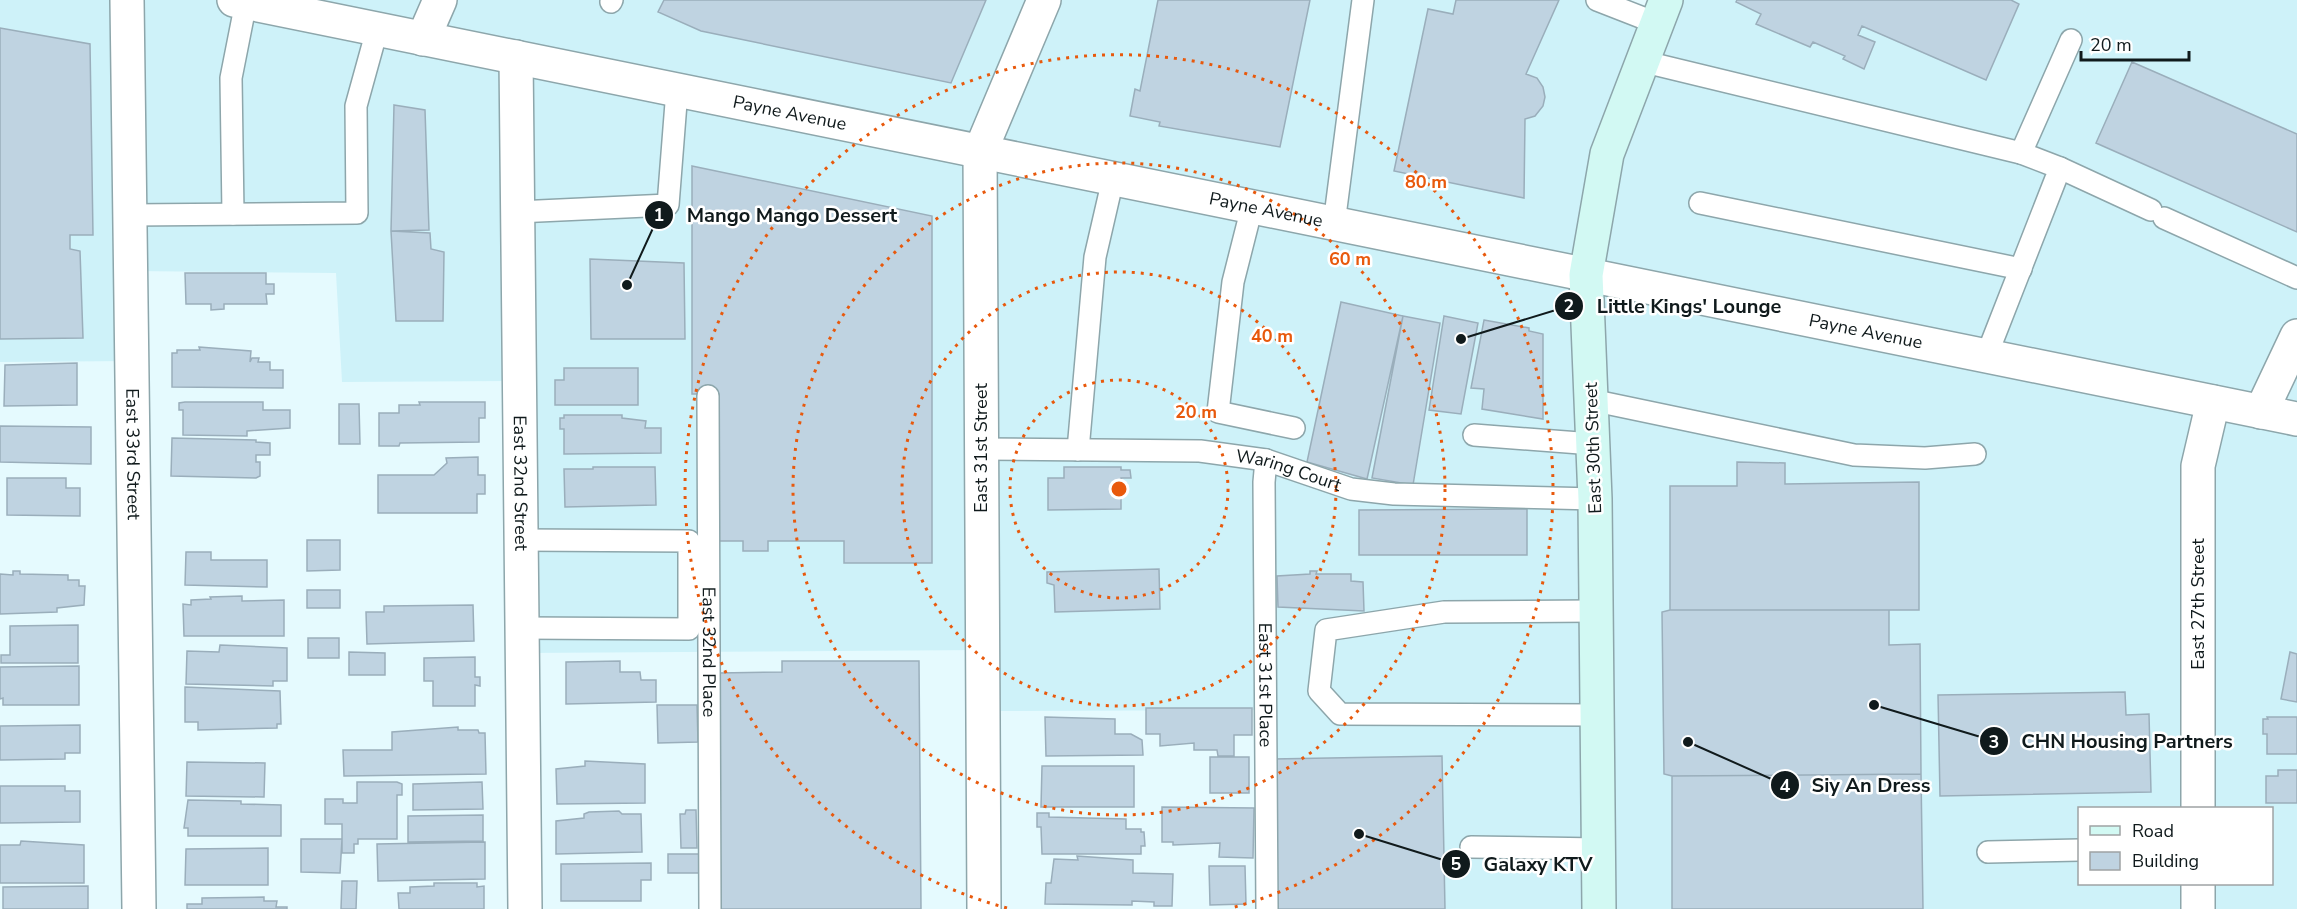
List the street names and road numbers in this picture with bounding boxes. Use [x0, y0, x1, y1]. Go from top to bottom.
street label: Payne Avenue [731, 90, 849, 136]
street label: Payne Avenue [1207, 186, 1325, 233]
street label: Payne Avenue [1807, 308, 1925, 355]
street label: East 30th Street [1579, 381, 1607, 514]
street label: East 31st Street [969, 383, 993, 513]
street label: East 33rd Street [120, 388, 146, 521]
street label: East 32nd Street [508, 415, 533, 552]
street label: Waring Court [1234, 444, 1345, 497]
street label: East 27th Street [2186, 538, 2210, 670]
street label: East 32nd Place [697, 587, 721, 717]
street label: East 31st Place [1253, 623, 1278, 747]

